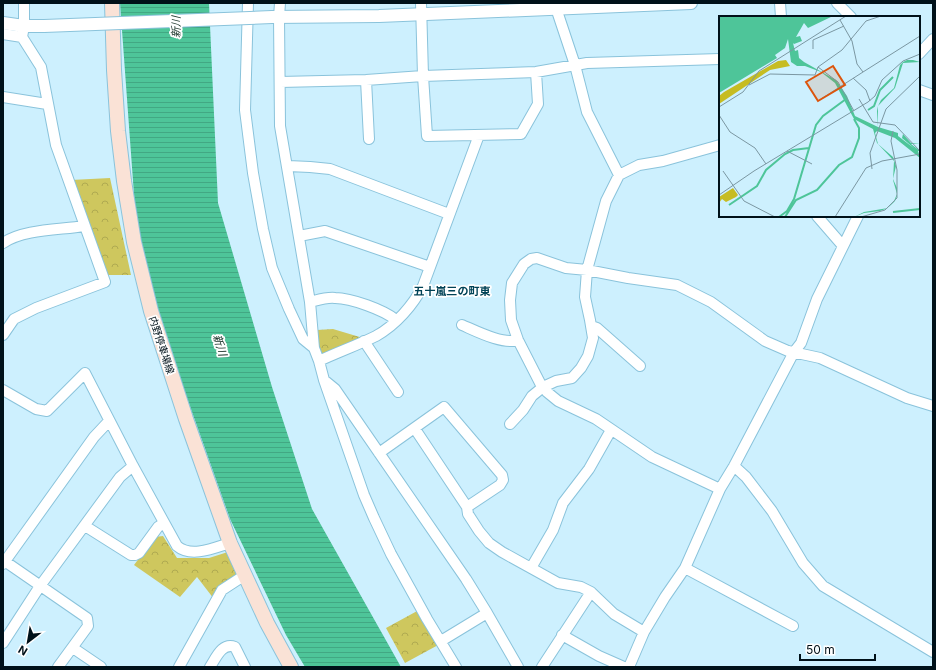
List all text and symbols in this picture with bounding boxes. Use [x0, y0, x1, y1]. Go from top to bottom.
water label: 新川 [169, 15, 183, 38]
inset map [719, 16, 920, 217]
district label: 五十嵐三の町東 [414, 284, 491, 298]
street label: 内野停車場線 [147, 315, 177, 375]
water label: 新川 [210, 332, 230, 359]
north arrow [8, 622, 48, 662]
scale bar [800, 636, 875, 662]
text: N [16, 642, 30, 659]
text: 50 m [806, 642, 835, 657]

